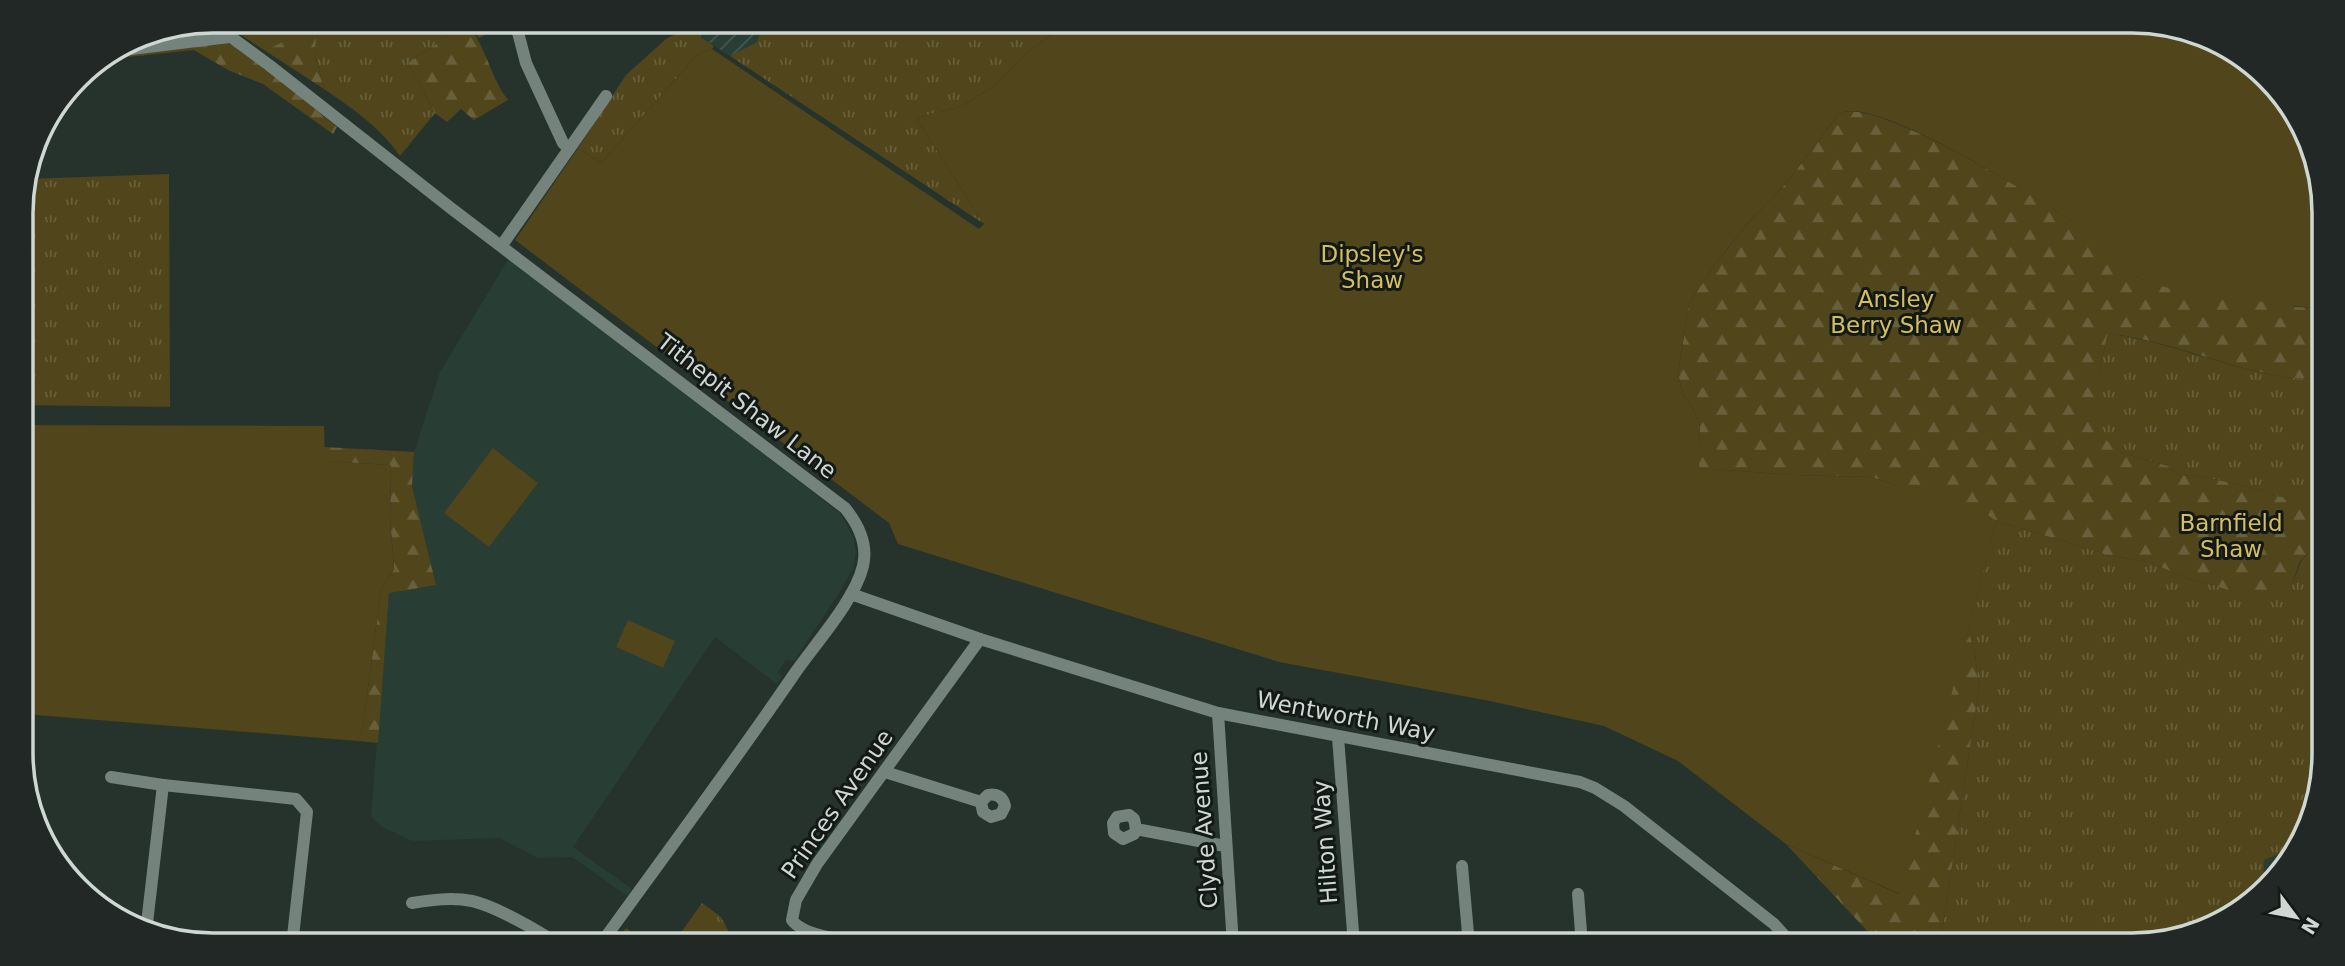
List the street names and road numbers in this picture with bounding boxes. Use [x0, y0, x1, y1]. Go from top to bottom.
street label: Tithepit Shaw Lane [652, 327, 842, 484]
street label: Wentworth Way [1254, 686, 1438, 746]
street label: Princes Avenue [776, 725, 898, 883]
street label: Clyde Avenue [1186, 750, 1222, 910]
street label: Hilton Way [1308, 779, 1342, 905]

